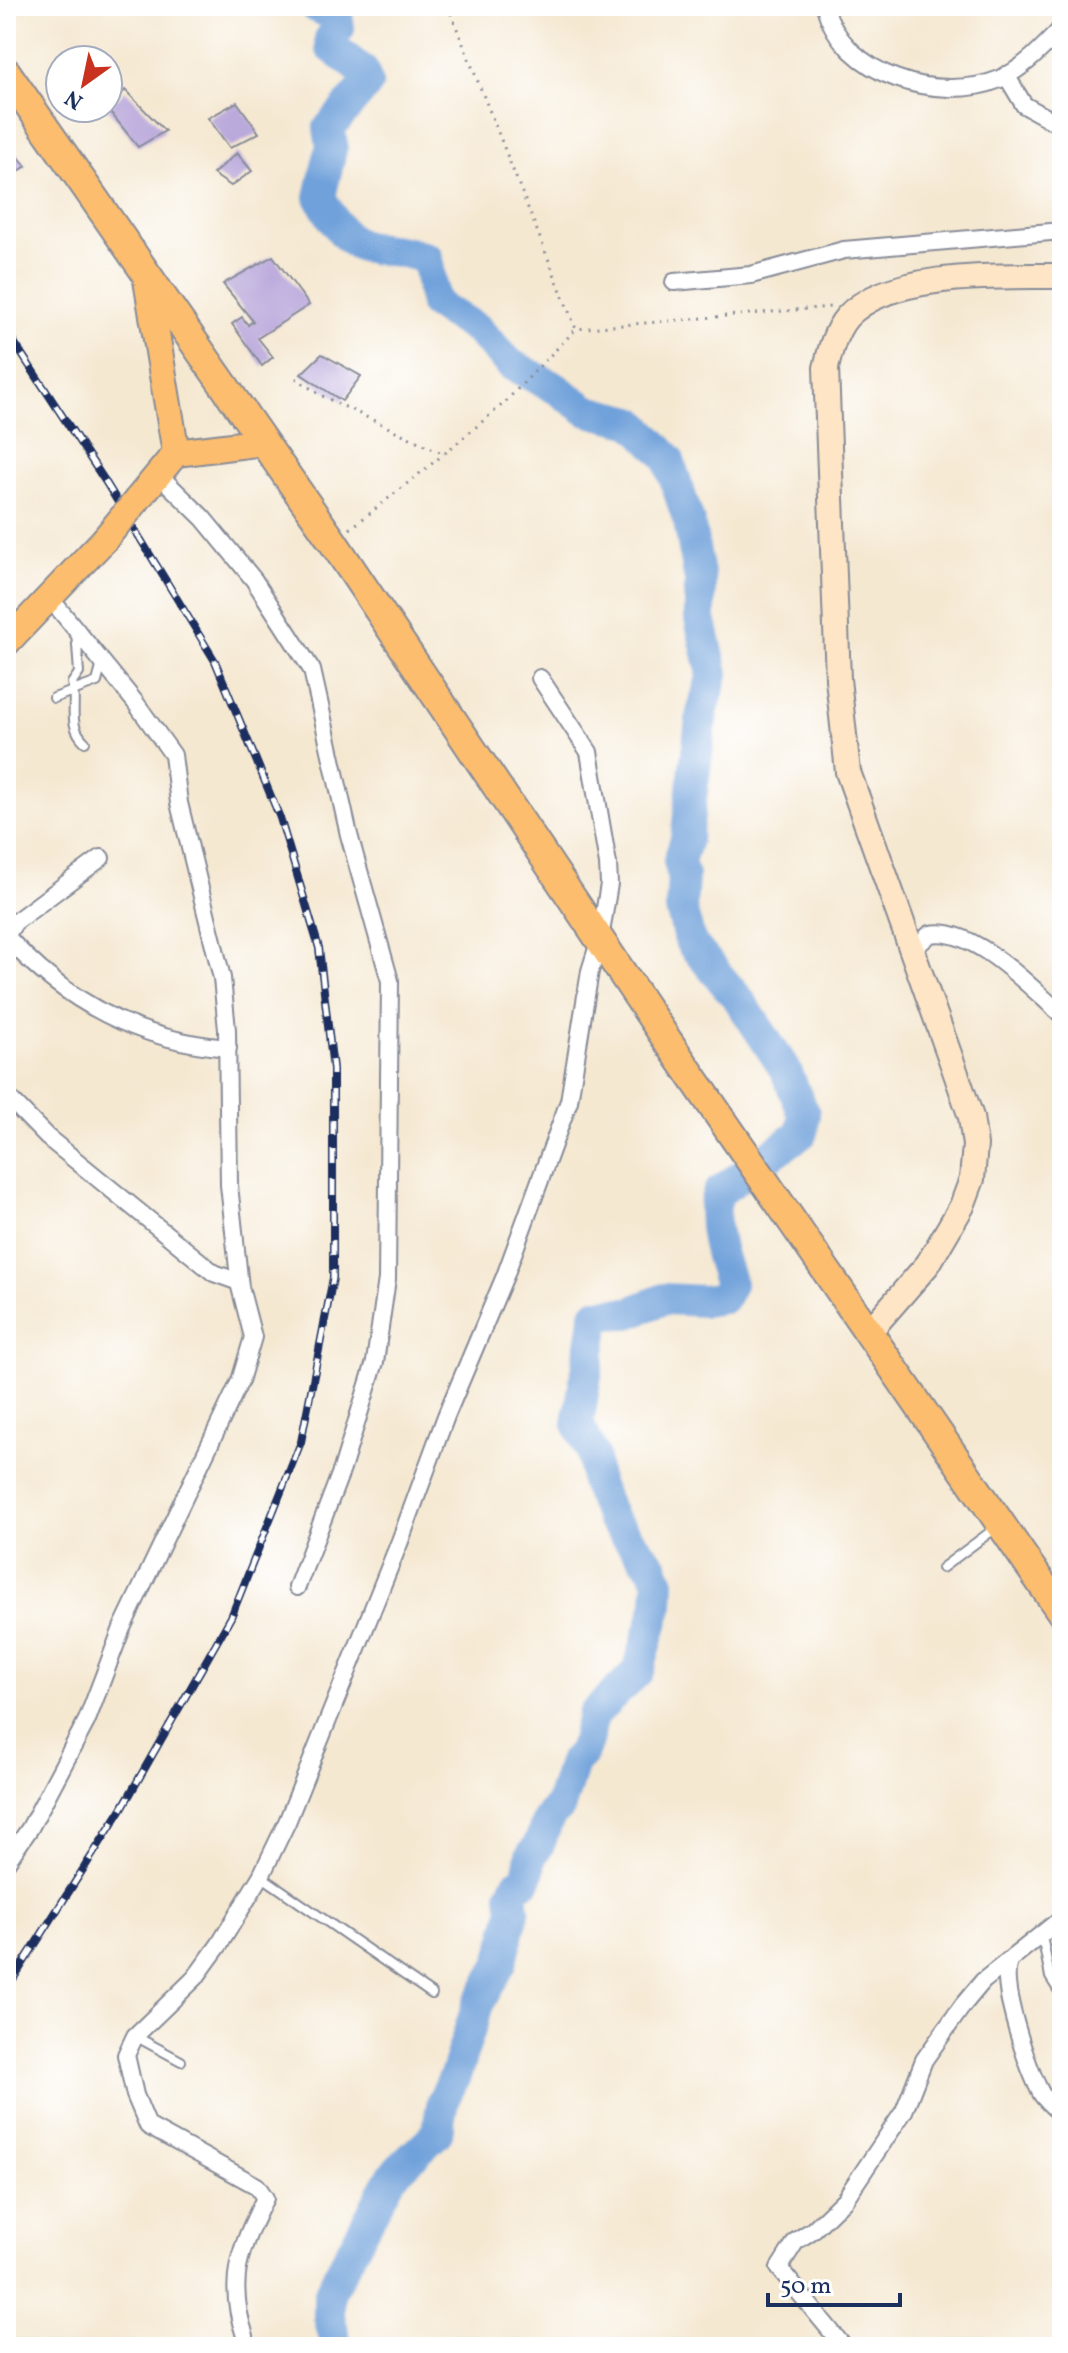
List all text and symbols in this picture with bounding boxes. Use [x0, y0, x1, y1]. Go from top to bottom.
north arrow [44, 44, 124, 124]
text: N [59, 81, 90, 116]
scale bar [768, 2257, 900, 2307]
text: 50 m [780, 2270, 832, 2304]

